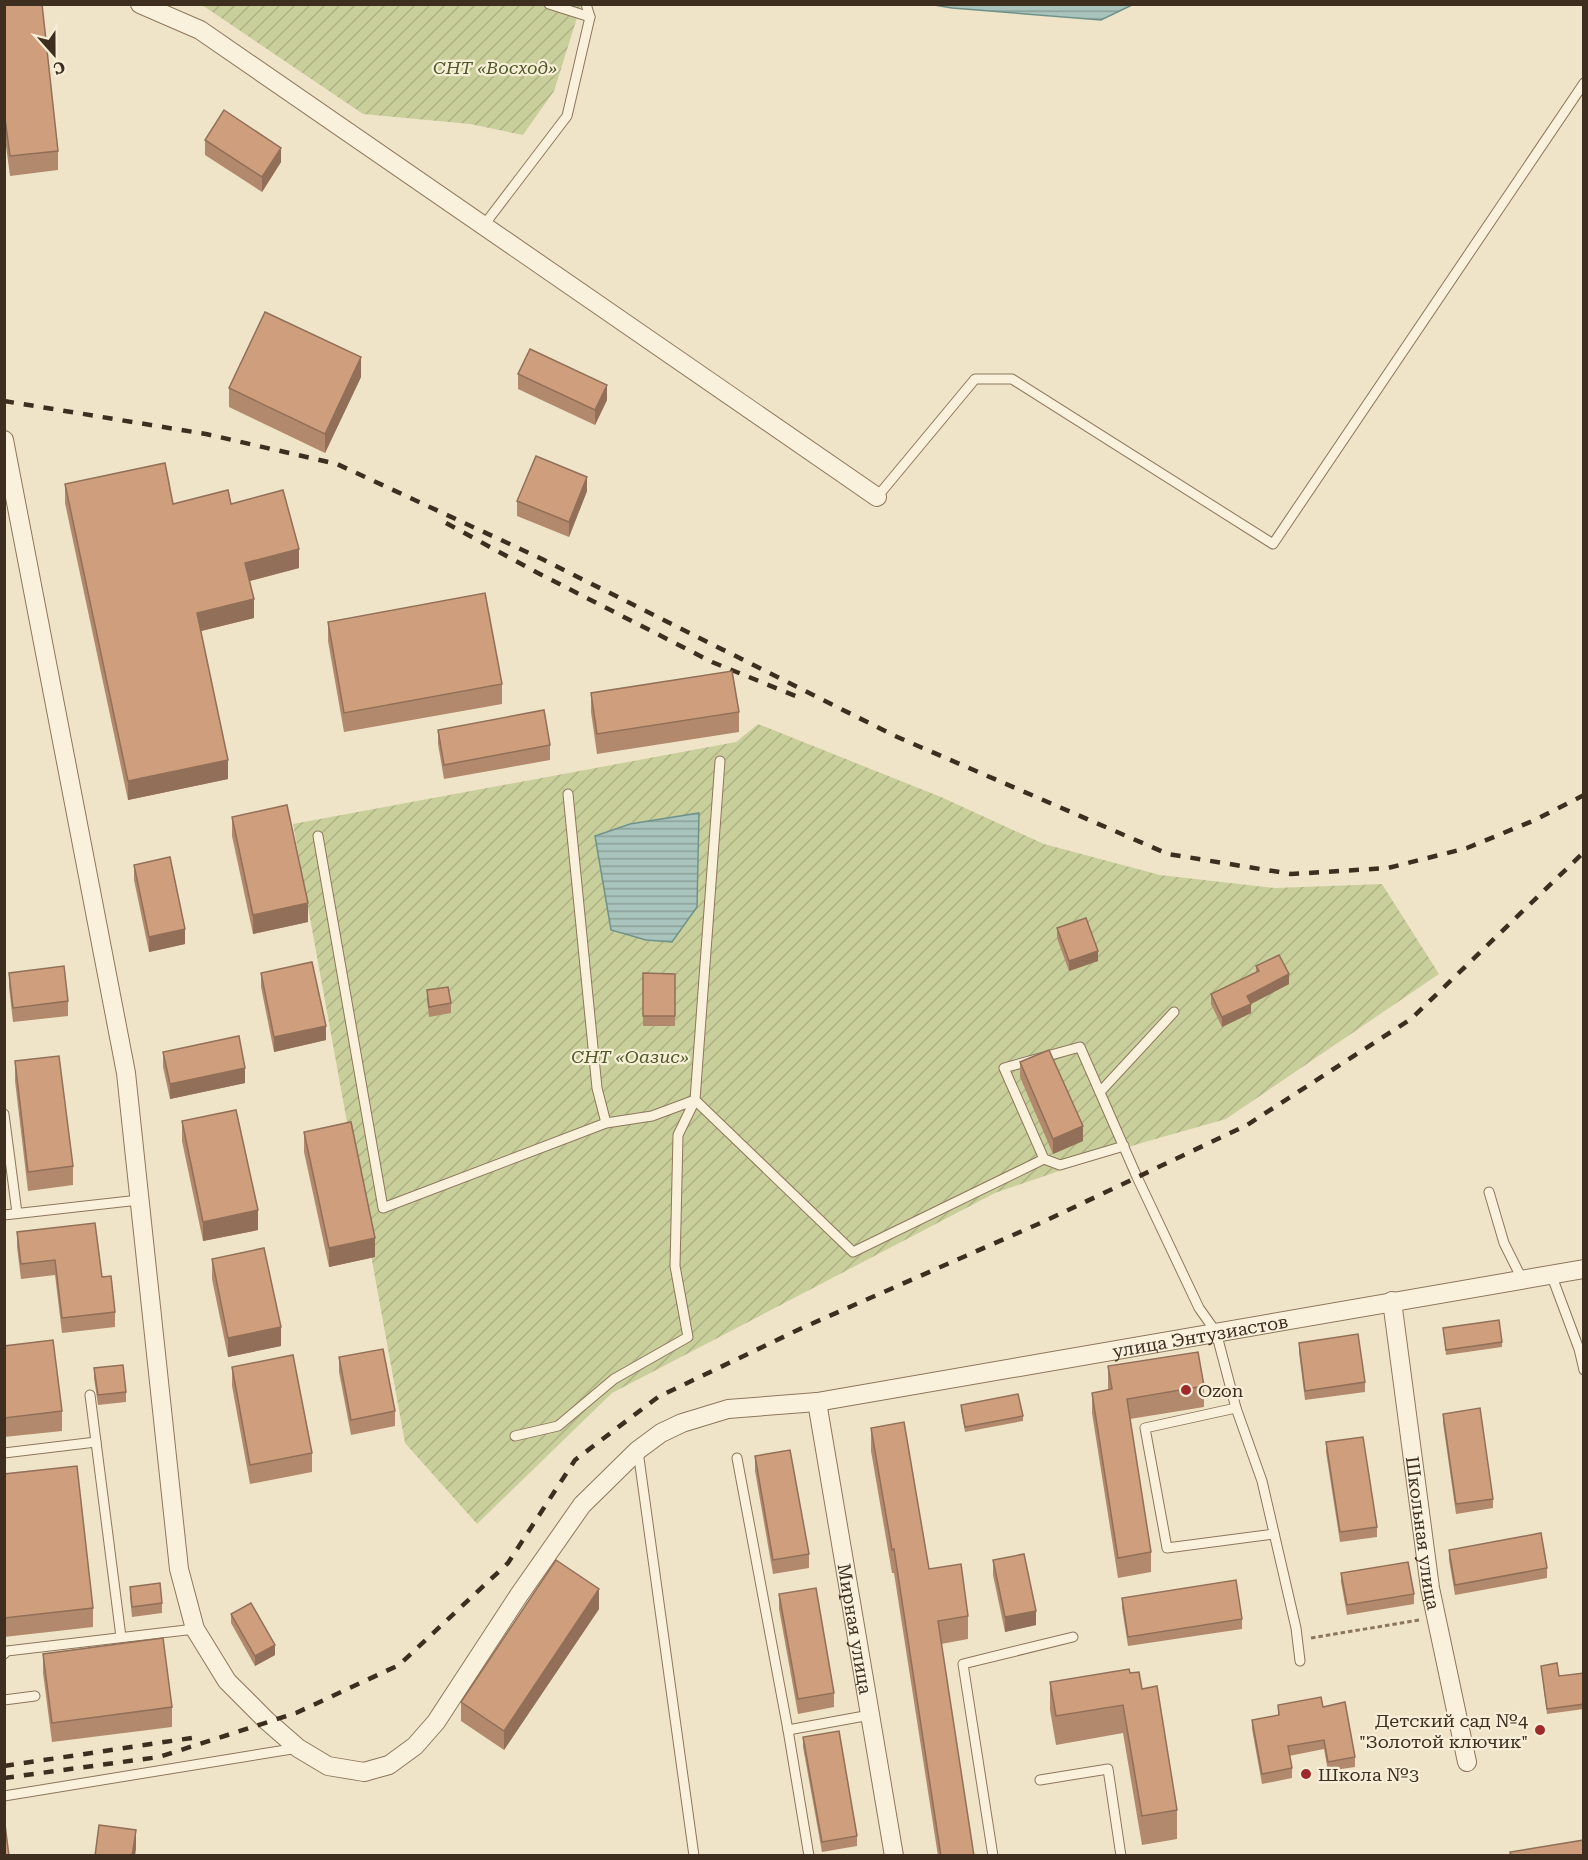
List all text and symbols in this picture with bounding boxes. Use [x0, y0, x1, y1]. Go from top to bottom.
north arrow [24, 24, 84, 84]
text: С [51, 57, 68, 78]
park label: СНТ «Восход» [433, 57, 557, 78]
park label: СНТ «Оазис» [571, 1046, 689, 1067]
street label: улица Энтузиастов [1111, 1310, 1290, 1361]
place label: Ozon [1198, 1380, 1244, 1401]
marker: Ozon [1179, 1383, 1193, 1397]
street label: Школьная улица [1402, 1455, 1445, 1612]
street label: Мирная улица [834, 1562, 877, 1696]
place label: Детский сад №4 "Золотой ключик" [1359, 1710, 1528, 1752]
marker: Детский сад №4 "Золотой ключик" [1533, 1723, 1547, 1737]
place label: Школа №3 [1318, 1764, 1419, 1785]
marker: Школа №3 [1299, 1767, 1313, 1781]

